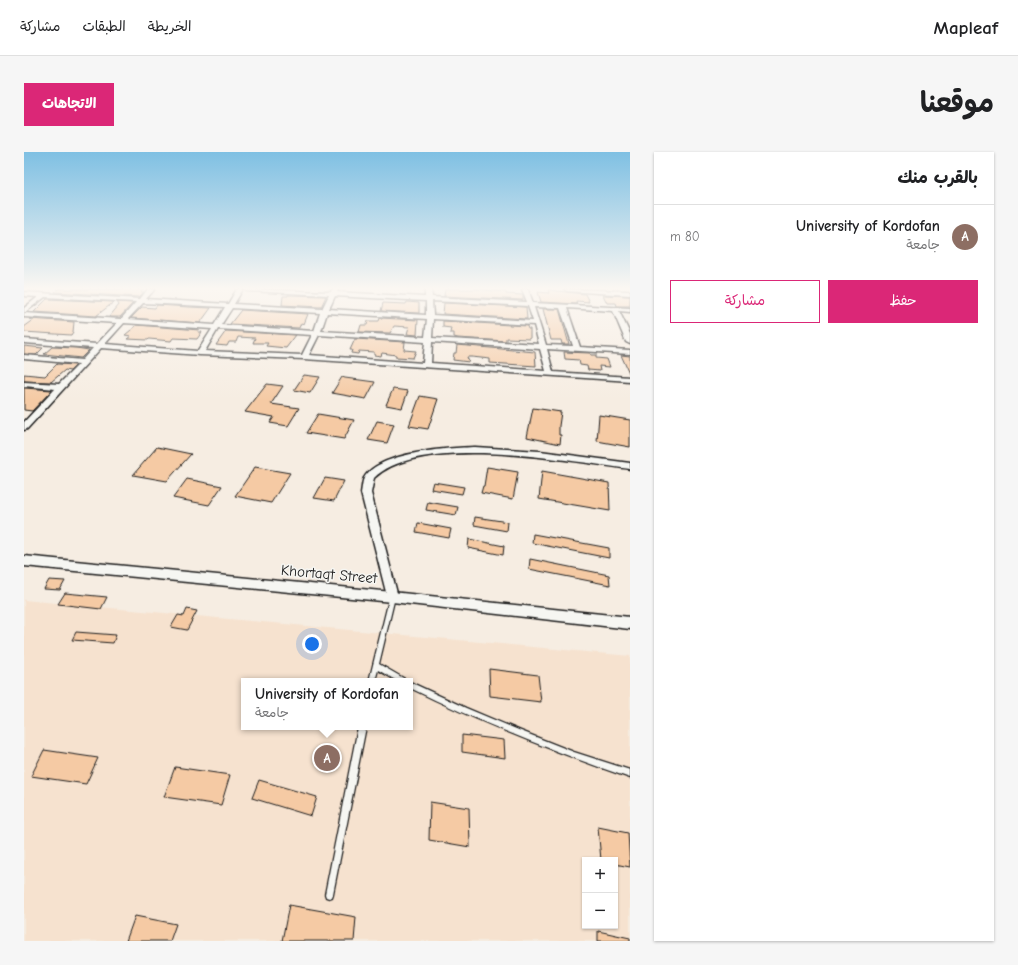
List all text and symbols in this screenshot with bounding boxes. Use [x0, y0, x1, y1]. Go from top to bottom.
text: Mapleaf [934, 17, 998, 39]
text: مشاركة [20, 18, 60, 35]
text: الطبقات [82, 18, 126, 35]
text: الخريطة [148, 18, 191, 35]
button: الاتجاهات [24, 83, 114, 126]
text: موقعنا [920, 87, 994, 119]
text: بالقرب منك [897, 168, 978, 187]
text: University of Kordofan [796, 217, 940, 235]
text: 80 m [670, 229, 700, 244]
text: A [961, 229, 969, 244]
text: جامعة [906, 237, 940, 252]
button: مشاركة [670, 280, 820, 323]
button: حفظ [828, 280, 978, 323]
street label: Khortaqt Street [280, 561, 379, 587]
your location [302, 634, 322, 654]
popup [241, 678, 413, 730]
text: University of Kordofan [255, 685, 399, 703]
text: جامعة [255, 705, 289, 720]
pin: A [314, 743, 340, 773]
map controls [582, 857, 618, 929]
button: + [582, 857, 618, 893]
button: − [582, 893, 618, 929]

